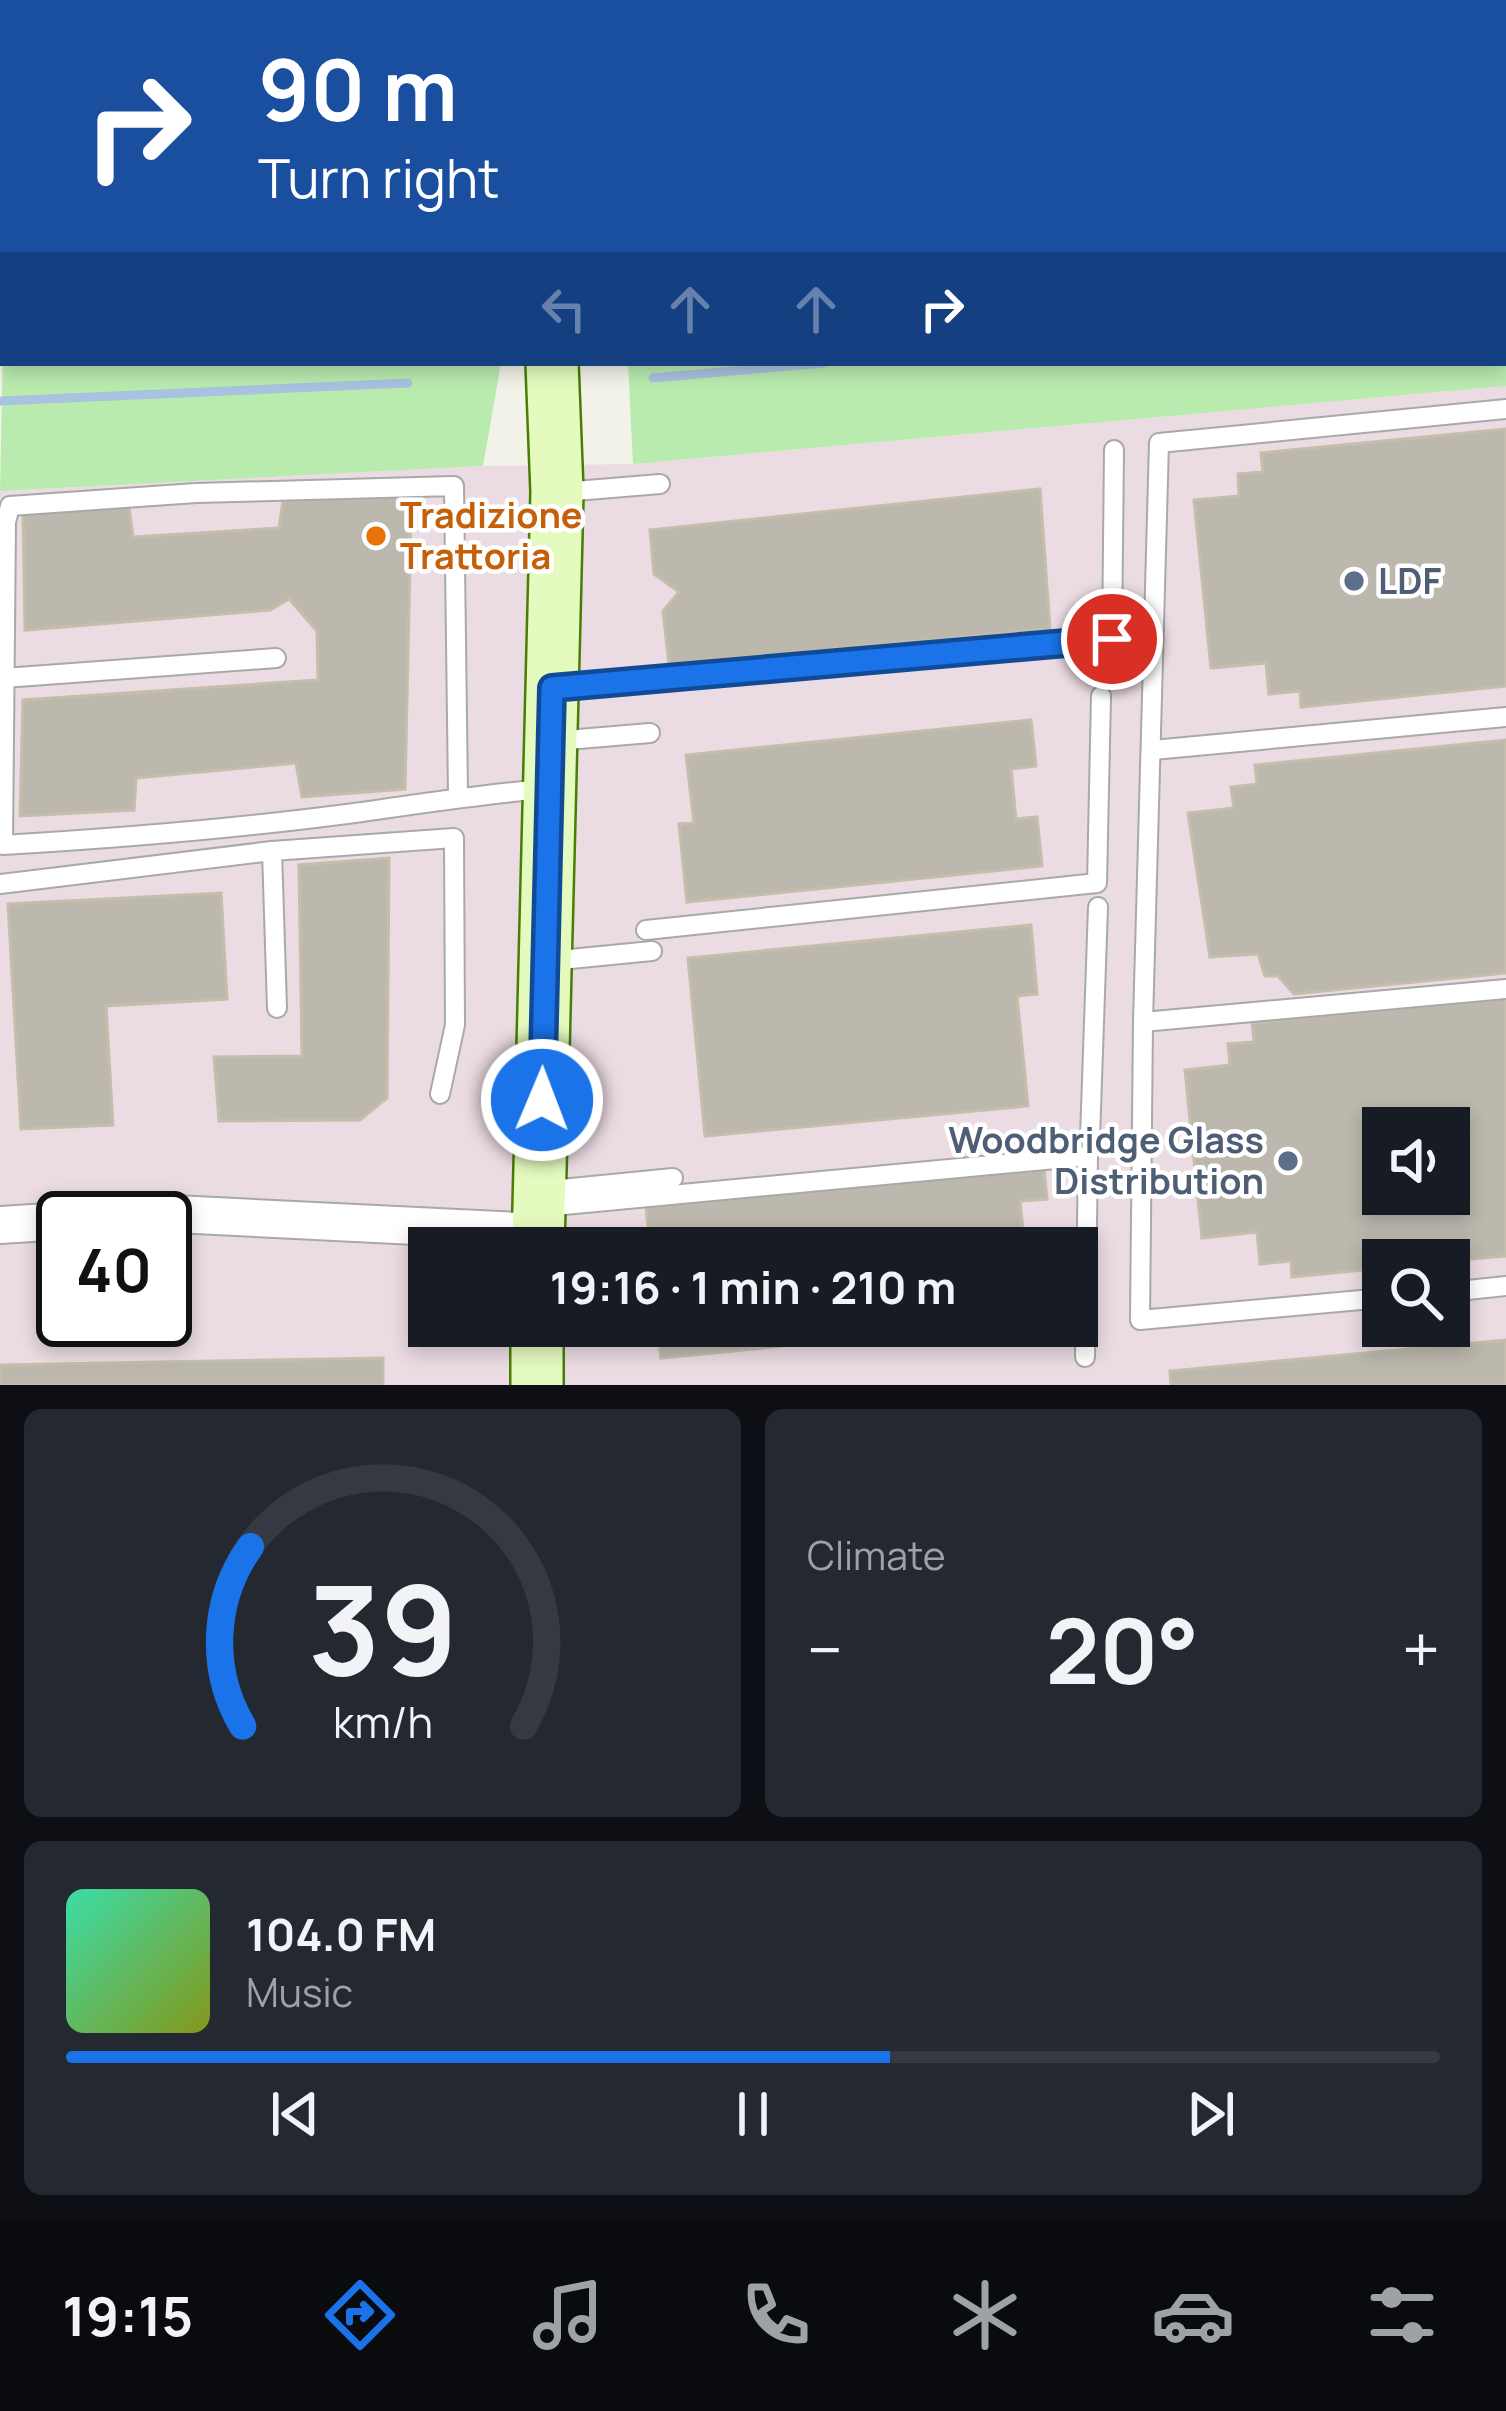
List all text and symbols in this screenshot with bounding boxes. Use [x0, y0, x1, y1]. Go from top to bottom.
text: 90 m [258, 31, 458, 146]
icon: right [60, 48, 216, 204]
text: Turn right [258, 140, 500, 214]
icon: left [531, 276, 597, 342]
icon: ahead [657, 276, 723, 342]
icon: ahead [783, 276, 849, 342]
icon: right [909, 276, 975, 342]
place label: Tradizione Trattoria [400, 490, 582, 580]
marker: Tradizione Trattoria [363, 523, 389, 549]
place label: LDF [1378, 556, 1441, 605]
marker: LDF [1341, 568, 1367, 594]
pin [1061, 588, 1163, 690]
icon: arrive [1079, 606, 1145, 672]
position arrow [479, 1037, 605, 1163]
map controls [1362, 1107, 1470, 1347]
button: sound [1362, 1107, 1470, 1215]
place label: Woodbridge Glass Distribution [948, 1115, 1264, 1205]
marker: Woodbridge Glass Distribution [1275, 1148, 1301, 1174]
speed limit sign: 40 [36, 1191, 192, 1347]
button: search [1362, 1239, 1470, 1347]
text: 19:16 · 1 min · 210 m [550, 1256, 956, 1318]
text: Climate [807, 1528, 946, 1582]
text: 39 [307, 1542, 458, 1712]
text: 20° [1046, 1588, 1199, 1711]
text: − [807, 1604, 843, 1694]
text: + [1402, 1604, 1440, 1694]
text: km/h [333, 1692, 432, 1751]
text: 104.0 FM [246, 1903, 436, 1965]
text: Music [246, 1965, 353, 2019]
icon: previous [262, 2081, 328, 2147]
icon: pause [720, 2081, 786, 2147]
icon: next [1178, 2081, 1244, 2147]
icon: directions [318, 2273, 402, 2357]
icon: music [526, 2273, 610, 2357]
icon: phone [734, 2273, 818, 2357]
icon: climate [943, 2273, 1027, 2357]
icon: car [1151, 2273, 1235, 2357]
icon: filters [1360, 2273, 1444, 2357]
text: 19:15 [62, 2278, 193, 2352]

